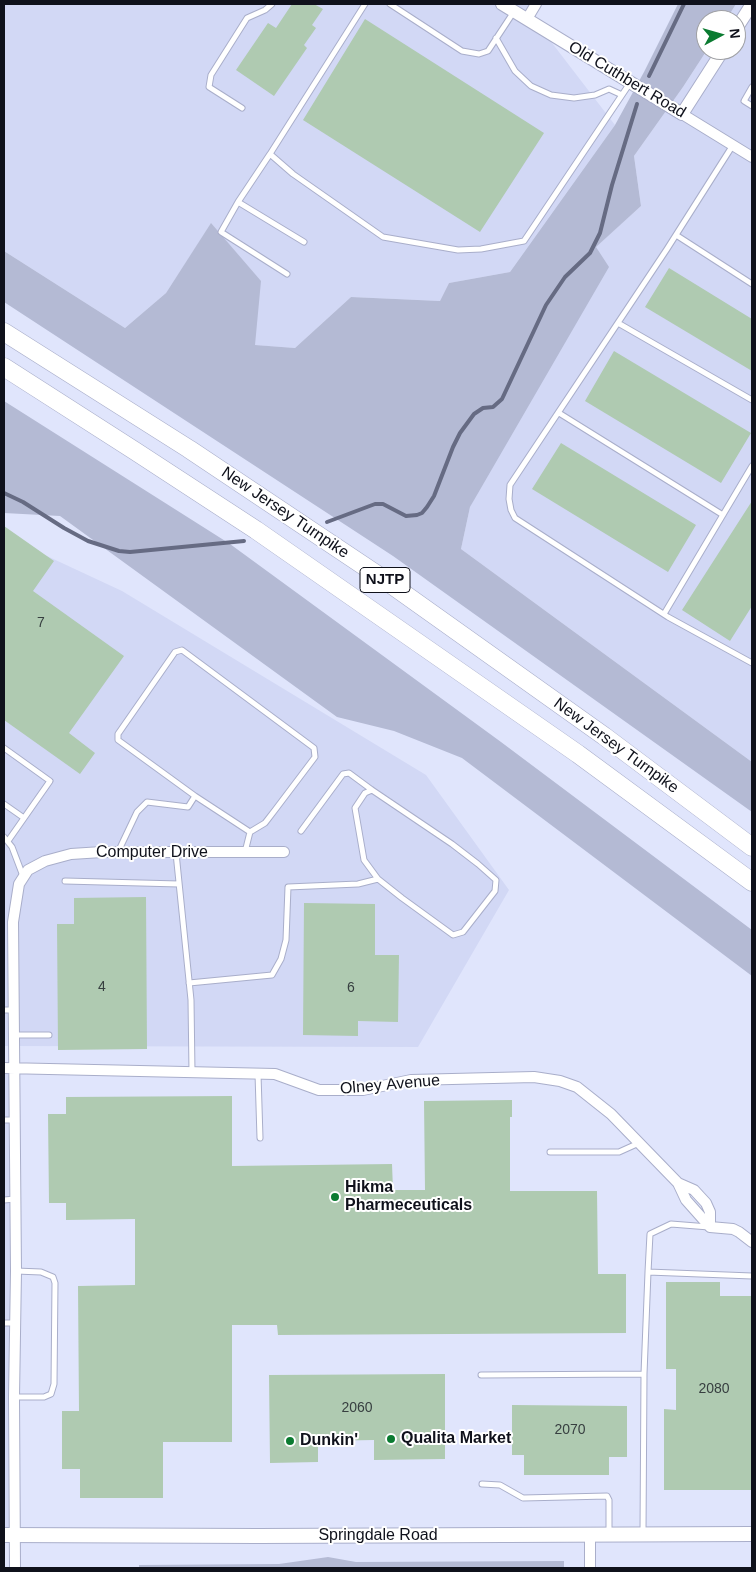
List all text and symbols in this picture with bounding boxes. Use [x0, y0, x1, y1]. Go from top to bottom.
north arrow [696, 10, 746, 60]
text: N [726, 28, 743, 39]
street label: Old Cuthbert Road [565, 37, 689, 123]
street label: New Jersey Turnpike [218, 463, 352, 563]
road number: NJTP [360, 568, 410, 592]
house number: 7 [37, 615, 45, 631]
street label: New Jersey Turnpike [550, 694, 682, 798]
street label: Computer Drive [96, 843, 208, 863]
house number: 4 [98, 979, 106, 995]
house number: 6 [347, 980, 355, 996]
street label: Olney Avenue [339, 1071, 441, 1099]
place label: Hikma Pharmeceuticals [345, 1178, 472, 1216]
marker: Hikma Pharmeceuticals [329, 1191, 341, 1203]
house number: 2080 [698, 1381, 730, 1397]
house number: 2060 [341, 1400, 373, 1416]
house number: 2070 [554, 1422, 586, 1438]
place label: Qualita Market [401, 1429, 511, 1449]
place label: Dunkin' [300, 1431, 358, 1451]
marker: Qualita Market [385, 1433, 397, 1445]
marker: Dunkin' [284, 1435, 296, 1447]
street label: Springdale Road [318, 1526, 438, 1546]

